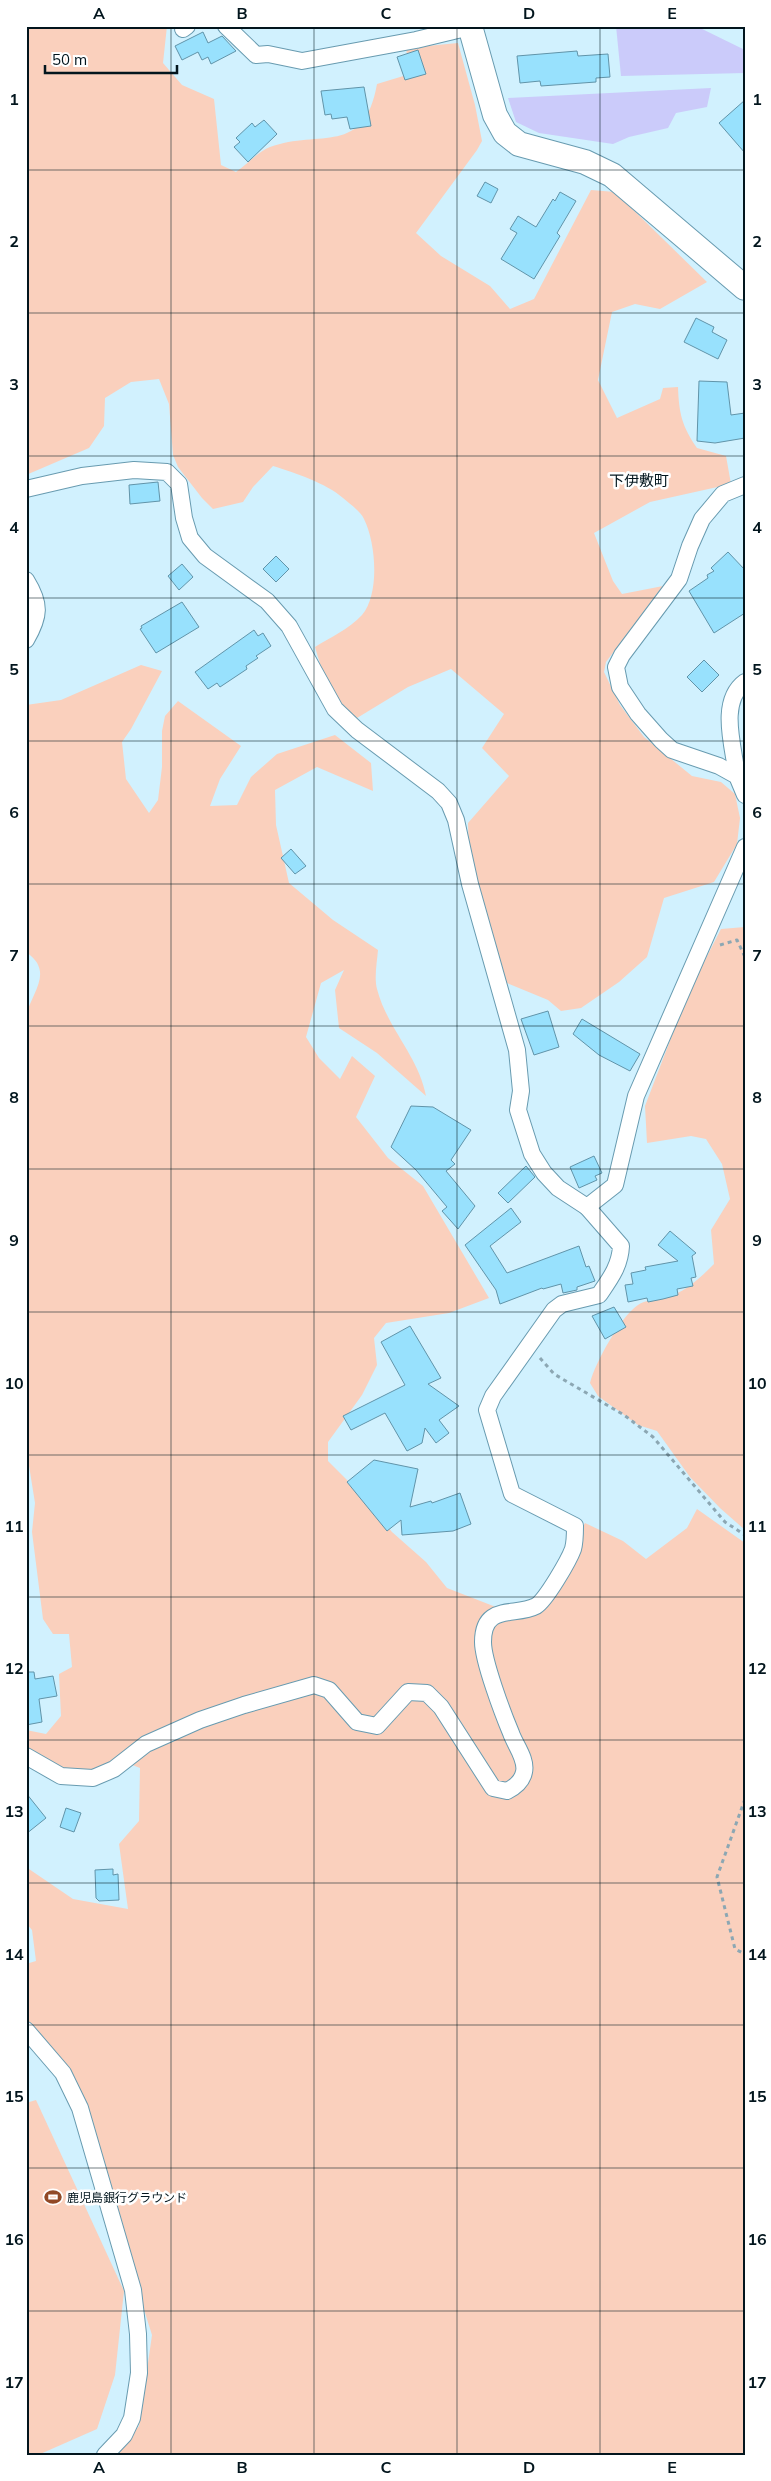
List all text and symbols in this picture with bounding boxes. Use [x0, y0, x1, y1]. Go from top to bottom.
text: A [93, 3, 105, 23]
text: B [236, 3, 248, 23]
text: C [381, 3, 392, 23]
text: D [523, 3, 535, 23]
text: E [667, 3, 677, 23]
scale bar [45, 42, 178, 74]
text: 50 m [52, 50, 87, 69]
text: 1 [9, 89, 19, 109]
text: 1 [752, 89, 762, 109]
text: 2 [9, 231, 19, 251]
text: 2 [752, 231, 762, 251]
text: 3 [9, 374, 19, 394]
text: 3 [752, 374, 762, 394]
district label: 下伊敷町 [609, 471, 669, 490]
text: 4 [9, 517, 19, 537]
text: 4 [752, 517, 762, 537]
text: 5 [9, 659, 19, 679]
text: 5 [752, 659, 762, 679]
text: 6 [9, 802, 19, 822]
text: 6 [752, 802, 762, 822]
text: 7 [9, 945, 19, 965]
text: 7 [752, 945, 762, 965]
text: 8 [9, 1087, 19, 1107]
text: 8 [752, 1087, 762, 1107]
text: 9 [9, 1230, 19, 1250]
text: 9 [752, 1230, 762, 1250]
text: 10 [4, 1373, 24, 1393]
text: 10 [747, 1373, 767, 1393]
text: 11 [4, 1516, 24, 1536]
text: 11 [747, 1516, 767, 1536]
text: 12 [4, 1658, 24, 1678]
text: 12 [747, 1658, 767, 1678]
text: 13 [4, 1801, 24, 1821]
text: 13 [747, 1801, 767, 1821]
text: 14 [4, 1944, 24, 1964]
text: 14 [747, 1944, 767, 1964]
text: 15 [4, 2086, 24, 2106]
text: 15 [747, 2086, 767, 2106]
sports icon: 鹿児島銀行グラウンド [43, 2187, 63, 2207]
place label: 鹿児島銀行グラウンド [67, 2190, 187, 2205]
text: 16 [4, 2229, 24, 2249]
text: 16 [747, 2229, 767, 2249]
text: 17 [4, 2372, 24, 2392]
text: 17 [747, 2372, 767, 2392]
text: A [93, 2457, 105, 2477]
text: B [236, 2457, 248, 2477]
text: C [381, 2457, 392, 2477]
text: D [523, 2457, 535, 2477]
text: E [667, 2457, 677, 2477]

